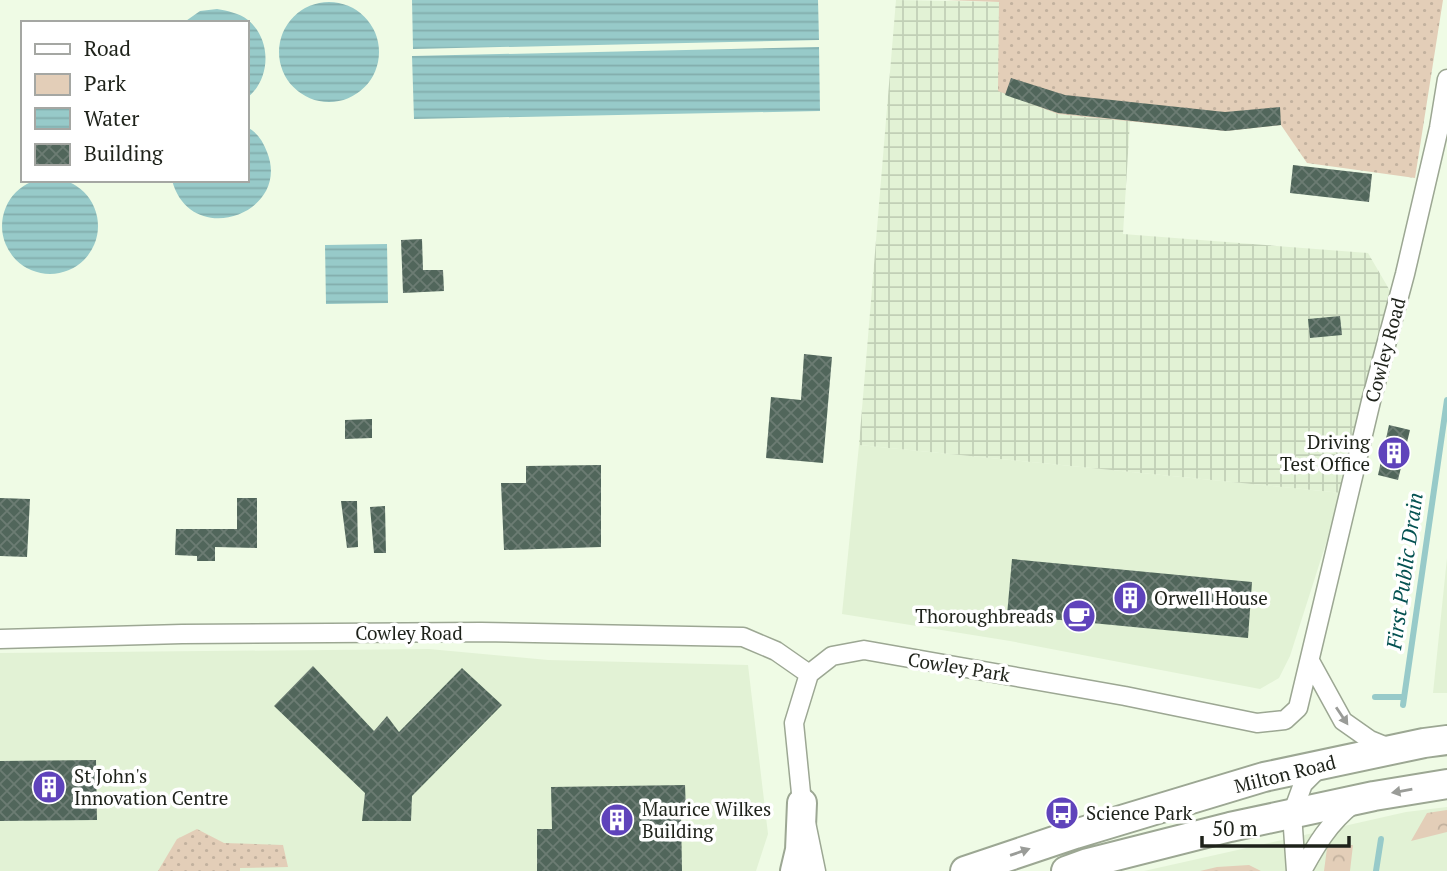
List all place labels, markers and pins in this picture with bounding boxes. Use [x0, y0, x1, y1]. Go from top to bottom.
place label: Driving Test Office [1280, 429, 1371, 476]
building icon: Driving Test Office [1375, 434, 1413, 472]
building icon: Orwell House [1111, 579, 1149, 617]
place label: Orwell House [1154, 585, 1268, 610]
cafe icon: Thoroughbreads [1060, 597, 1098, 635]
place label: Thoroughbreads [915, 603, 1054, 628]
place label: St John's Innovation Centre [74, 763, 228, 810]
building icon: St John's Innovation Centre [30, 768, 68, 806]
bus stop icon: Science Park [1043, 794, 1081, 832]
place label: Maurice Wilkes Building [642, 796, 771, 843]
place label: Science Park [1086, 800, 1192, 825]
building icon: Maurice Wilkes Building [598, 801, 636, 839]

